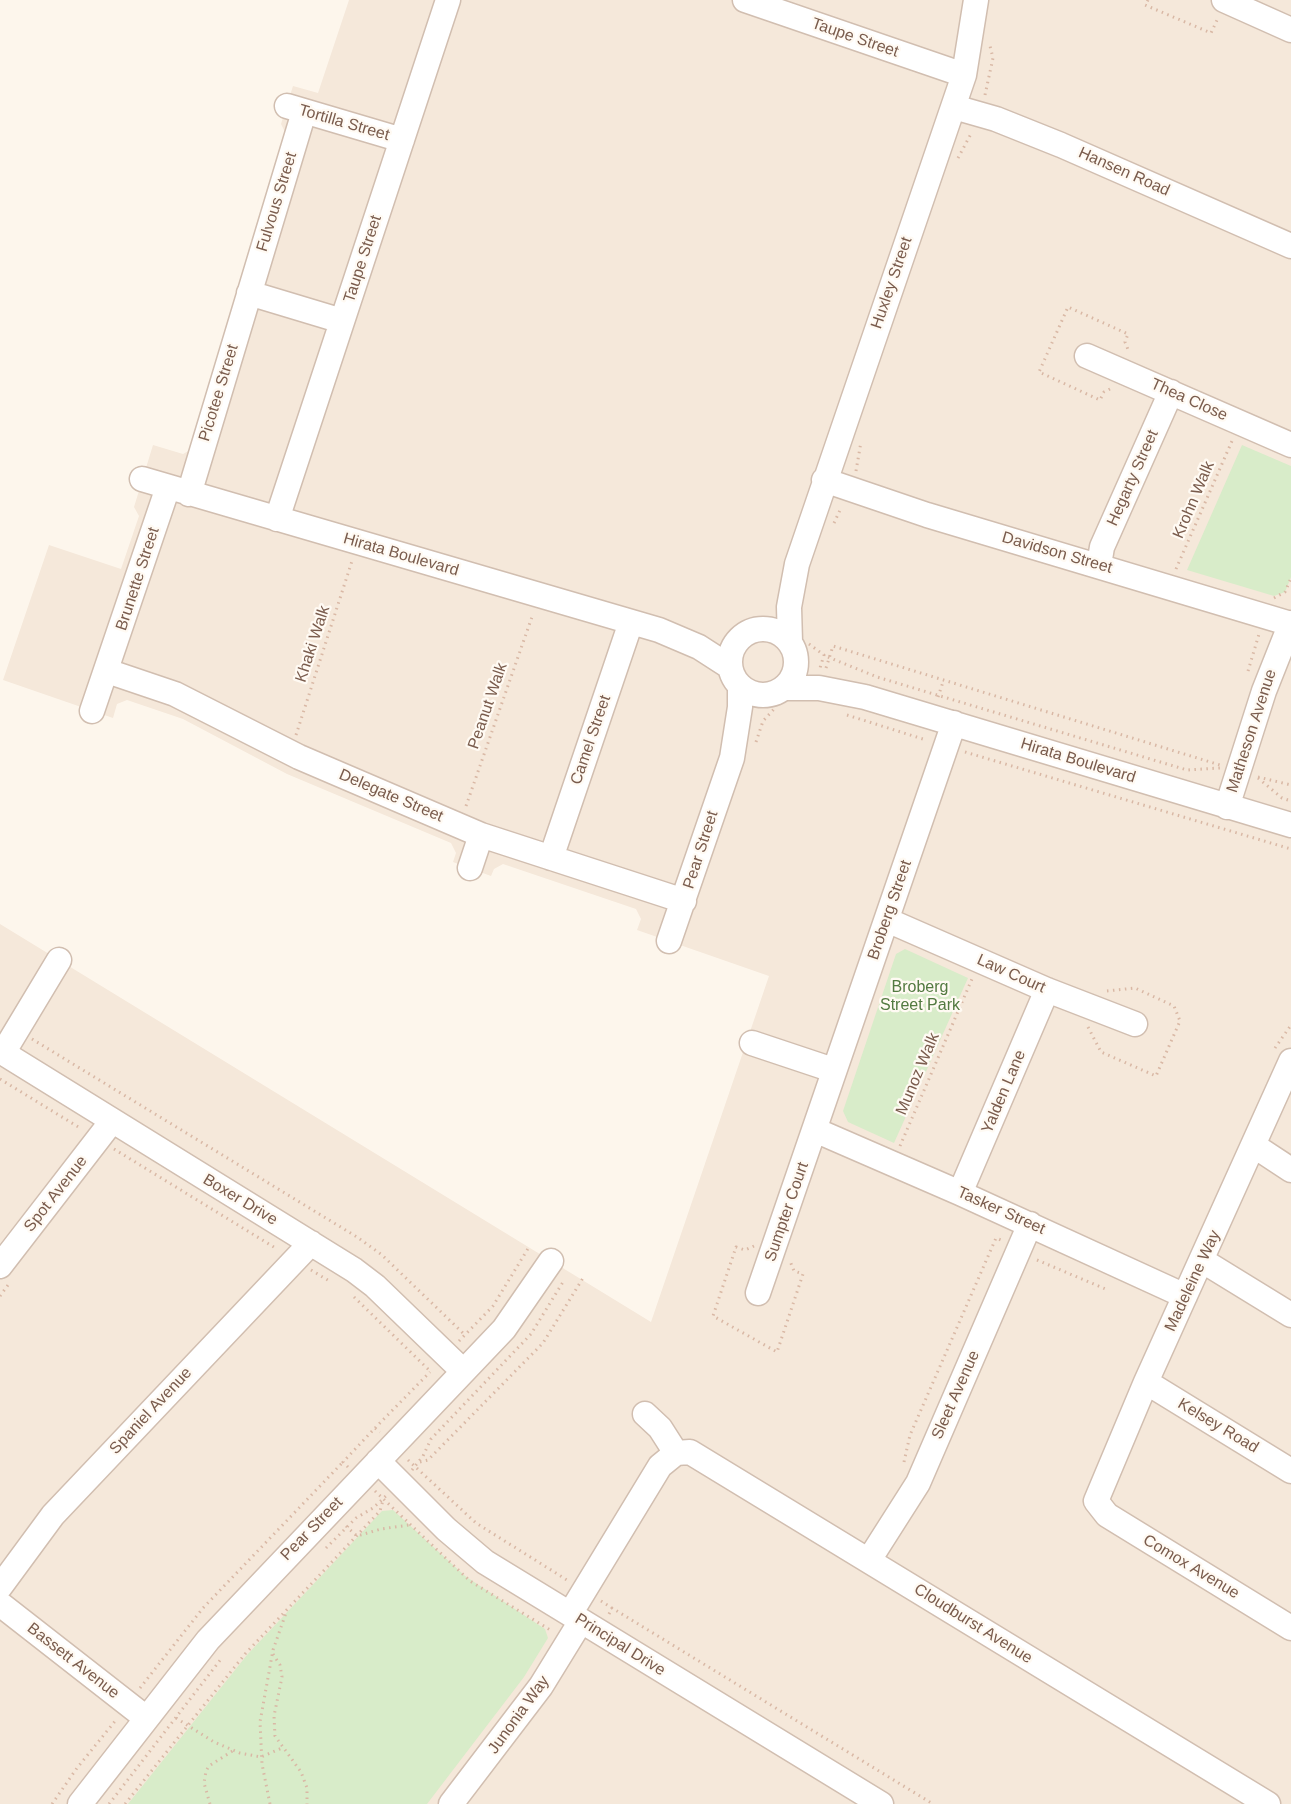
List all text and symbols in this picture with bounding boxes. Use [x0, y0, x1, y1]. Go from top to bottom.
street label: Taupe Street [809, 14, 901, 62]
street label: Tortilla Street [296, 101, 392, 145]
street label: Hansen Road [1075, 143, 1173, 201]
street label: Fulvous Street [253, 150, 301, 254]
street label: Taupe Street [340, 213, 386, 305]
street label: Huxley Street [867, 234, 917, 332]
street label: Picotee Street [195, 342, 243, 444]
street label: Thea Close [1148, 375, 1230, 425]
street label: Hegarty Street [1103, 427, 1163, 529]
street label: Krohn Walk [1169, 458, 1219, 542]
street label: Brunette Street [112, 525, 164, 633]
street label: Davidson Street [1000, 528, 1114, 578]
street label: Hirata Boulevard [341, 529, 461, 581]
street label: Khaki Walk [292, 603, 334, 685]
street label: Peanut Walk [464, 660, 512, 752]
street label: Matheson Avenue [1223, 667, 1281, 795]
street label: Camel Street [567, 693, 615, 787]
street label: Hirata Boulevard [1018, 734, 1138, 788]
street label: Delegate Street [336, 765, 446, 827]
street label: Pear Street [679, 809, 723, 891]
street label: Broberg Street [864, 858, 916, 962]
street label: Law Court [974, 950, 1048, 998]
park label: Broberg Street Park [880, 978, 960, 1016]
street label: Munoz Walk [892, 1030, 944, 1118]
street label: Yalden Lane [978, 1047, 1030, 1137]
street label: Spot Avenue [20, 1152, 92, 1236]
street label: Sumpter Court [761, 1160, 813, 1264]
street label: Boxer Drive [199, 1170, 281, 1230]
street label: Tasker Street [954, 1183, 1048, 1239]
street label: Madeleine Way [1161, 1227, 1225, 1335]
street label: Sleet Avenue [928, 1348, 984, 1442]
street label: Spaniel Avenue [106, 1364, 196, 1458]
street label: Kelsey Road [1174, 1394, 1262, 1458]
street label: Pear Street [277, 1493, 347, 1565]
street label: Comox Avenue [1139, 1531, 1243, 1603]
street label: Cloudburst Avenue [910, 1580, 1036, 1668]
street label: Principal Drive [571, 1610, 669, 1680]
street label: Bassett Avenue [23, 1619, 123, 1703]
street label: Junonia Way [484, 1672, 554, 1758]

